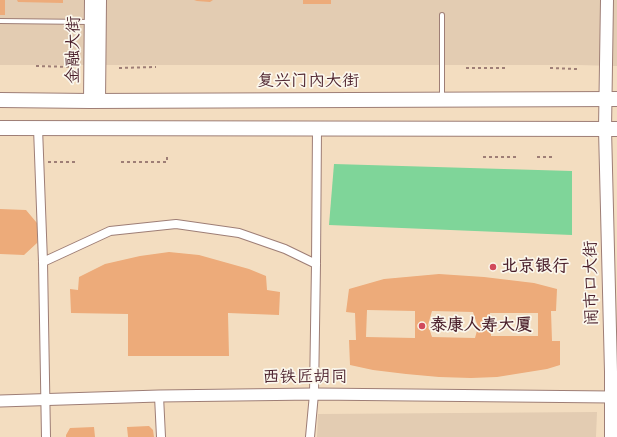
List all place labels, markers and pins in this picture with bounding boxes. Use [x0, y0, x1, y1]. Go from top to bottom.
place label: 北京银行 [501, 257, 569, 277]
marker: 北京银行 [488, 262, 498, 272]
place label: 泰康人寿大厦 [430, 316, 532, 336]
marker: 泰康人寿大厦 [417, 321, 427, 331]

